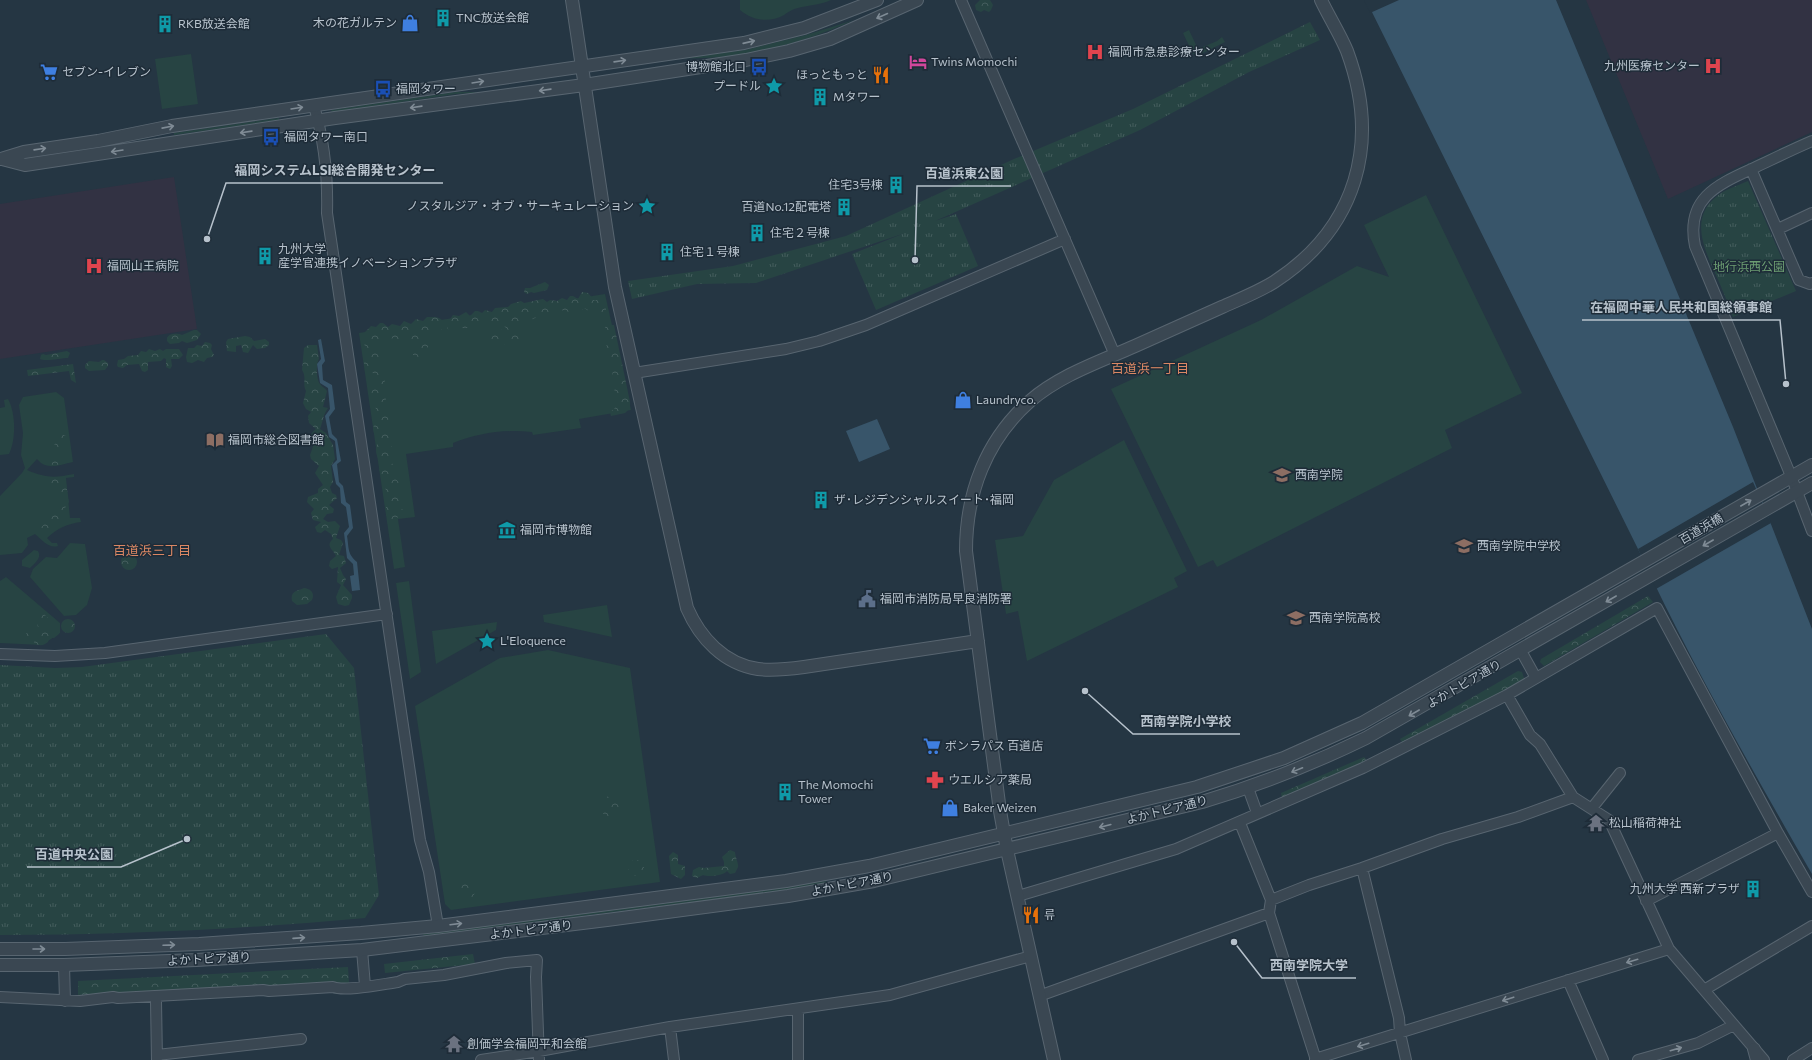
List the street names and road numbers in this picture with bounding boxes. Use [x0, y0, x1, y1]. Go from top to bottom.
street label: 百道浜橋 [1676, 510, 1725, 546]
street label: よかトピア通り [1424, 656, 1503, 710]
street label: よかトピア通り [1124, 792, 1209, 826]
street label: よかトピア通り [809, 868, 894, 898]
street label: よかトピア通り [488, 917, 573, 941]
street label: よかトピア通り [167, 949, 251, 967]

